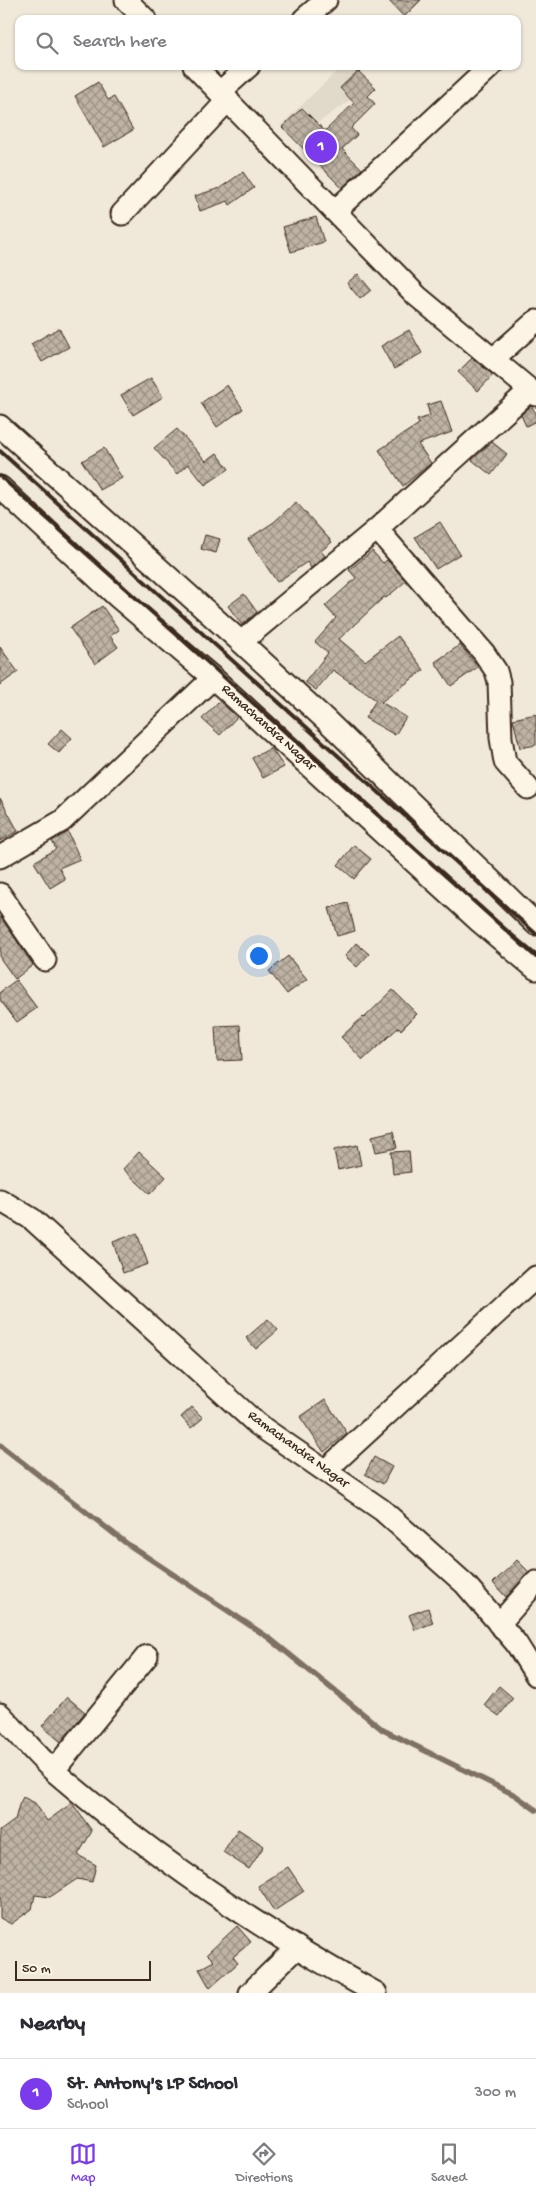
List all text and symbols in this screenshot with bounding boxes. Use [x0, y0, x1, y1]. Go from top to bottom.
search box [15, 15, 521, 70]
icon: search [33, 29, 61, 57]
text: Search here [73, 31, 167, 54]
pin: 1 [305, 128, 337, 166]
street label: Ramachandra Nagar [217, 681, 320, 776]
your location [246, 943, 272, 969]
street label: Ramachandra Nagar [244, 1407, 353, 1493]
scale bar [15, 1958, 151, 1981]
text: 50 m [22, 1961, 51, 1978]
text: Nearby [20, 2013, 85, 2038]
text: St. Antony's LP School [67, 2073, 238, 2096]
text: 1 [33, 2084, 39, 2103]
text: 300 m [474, 2084, 516, 2103]
text: School [67, 2096, 109, 2115]
tab: Map [69, 2140, 97, 2187]
tab: Directions [236, 2140, 293, 2187]
tab: Saved [431, 2140, 467, 2187]

